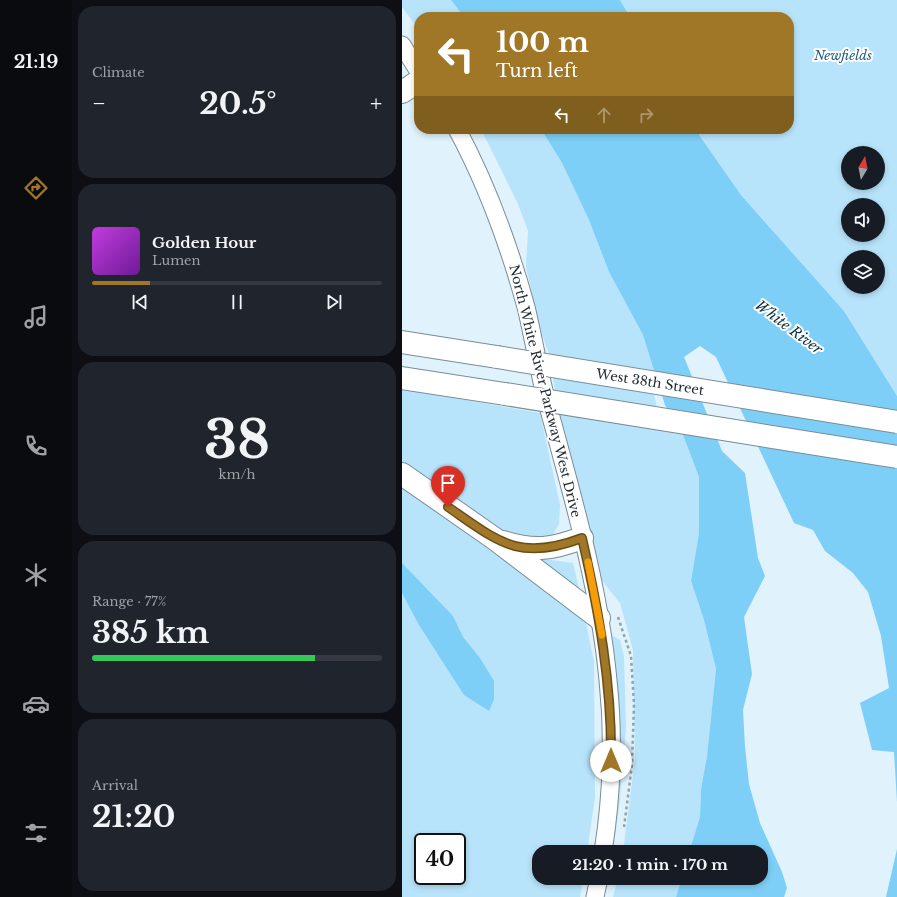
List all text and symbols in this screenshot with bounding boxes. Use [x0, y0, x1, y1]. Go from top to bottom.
text: 100 m [496, 25, 589, 60]
icon: left [430, 28, 482, 80]
park label: Newfields [813, 47, 872, 64]
text: 21:19 [14, 51, 58, 73]
text: Turn left [496, 60, 578, 82]
text: Climate [92, 64, 145, 81]
text: 20.5° [199, 85, 277, 122]
text: − [92, 90, 106, 117]
text: + [370, 90, 382, 117]
icon: left [551, 104, 573, 126]
icon: ahead [593, 104, 615, 126]
icon: right [635, 104, 657, 126]
north arrow [841, 146, 885, 190]
map controls [841, 146, 885, 294]
icon: directions [22, 174, 50, 202]
button: sound [841, 198, 885, 242]
text: Golden Hour [152, 233, 256, 252]
button: layers [841, 250, 885, 294]
text: Lumen [152, 252, 201, 269]
street label: North White River Parkway West Drive [505, 263, 585, 519]
icon: previous [129, 291, 151, 313]
icon: pause [226, 291, 248, 313]
icon: next [323, 291, 345, 313]
water label: White River [752, 296, 826, 358]
icon: music [22, 303, 50, 331]
street label: West 38th Street [594, 365, 705, 399]
text: 38 [204, 408, 270, 472]
icon: phone [22, 432, 50, 460]
text: km/h [219, 466, 255, 483]
pin [431, 466, 465, 507]
icon: arrive [437, 472, 459, 494]
icon: climate [22, 561, 50, 589]
text: Range · 77% [92, 593, 167, 610]
text: 385 km [92, 614, 209, 651]
icon: car [22, 690, 50, 718]
position arrow [590, 740, 632, 782]
text: Arrival [92, 777, 138, 794]
text: 21:20 [92, 798, 175, 835]
icon: filters [22, 819, 50, 847]
speed limit sign: 40 [414, 833, 466, 885]
text: 21:20 · 1 min · 170 m [572, 855, 728, 874]

